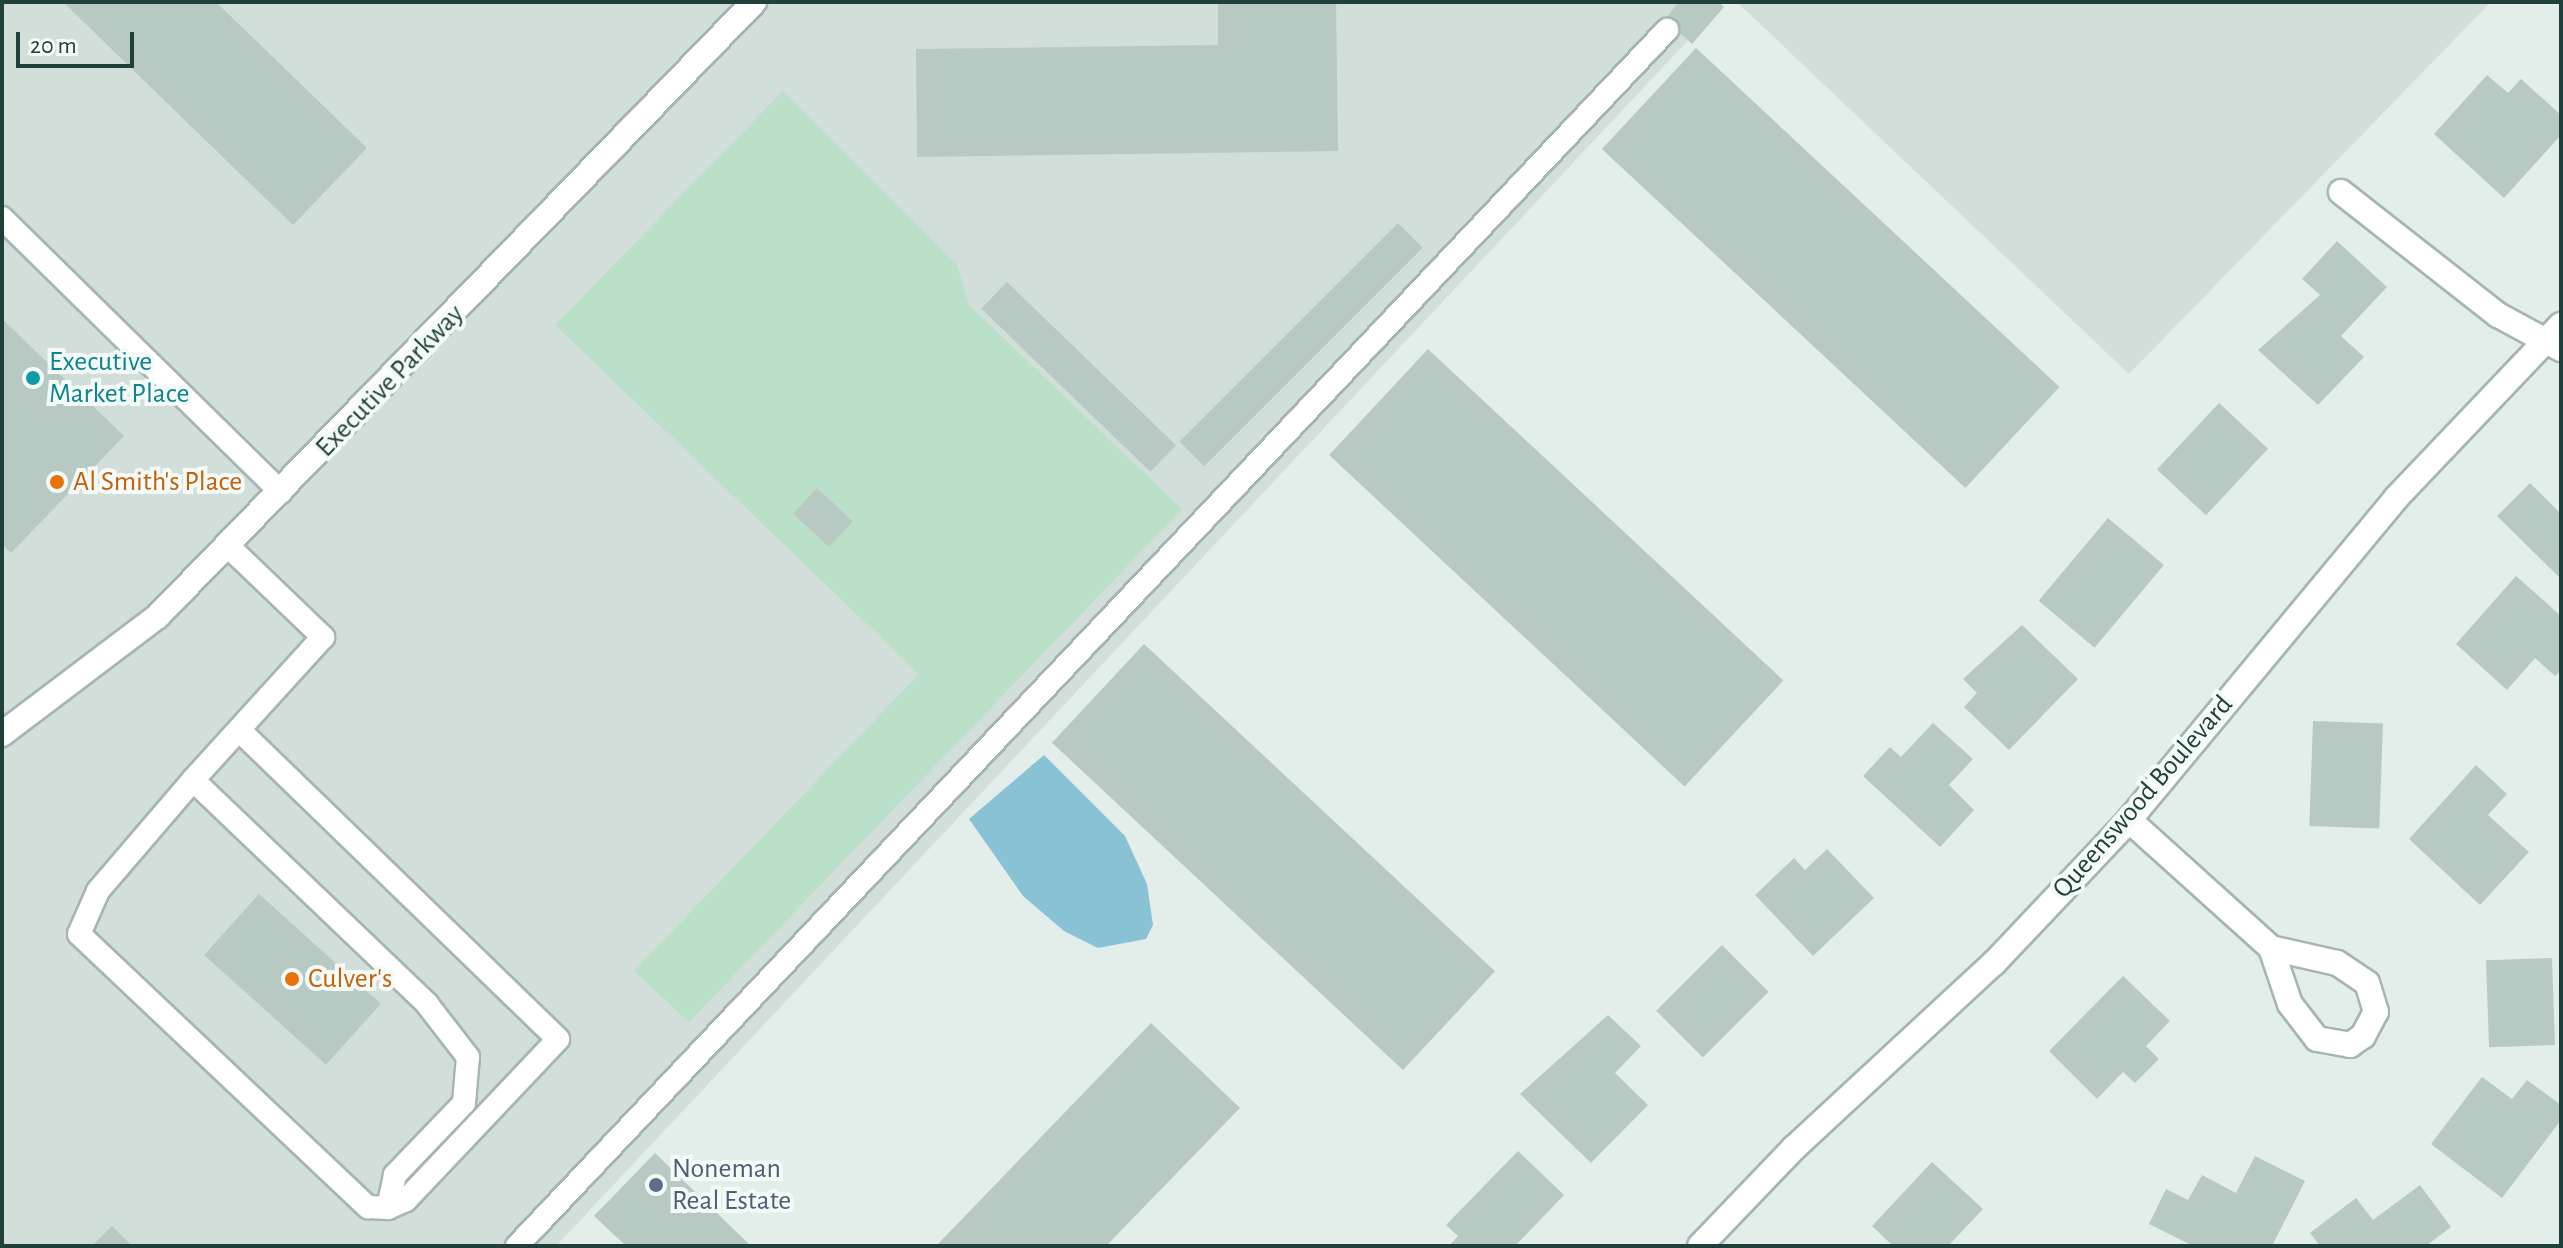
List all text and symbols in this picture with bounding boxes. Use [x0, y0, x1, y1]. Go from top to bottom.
scale bar [20, 16, 138, 66]
text: 20 m [30, 34, 77, 58]
street label: Executive Parkway [309, 298, 471, 464]
place label: Executive Market Place [49, 345, 189, 411]
marker: Executive Market Place [24, 369, 42, 387]
place label: Al Smith's Place [73, 465, 242, 499]
marker: Al Smith's Place [48, 473, 66, 491]
street label: Queenswood Boulevard [2046, 689, 2240, 905]
place label: Culver's [308, 962, 392, 996]
marker: Culver's [283, 970, 301, 988]
place label: Noneman Real Estate [672, 1152, 791, 1218]
marker: Noneman Real Estate [647, 1176, 665, 1194]

